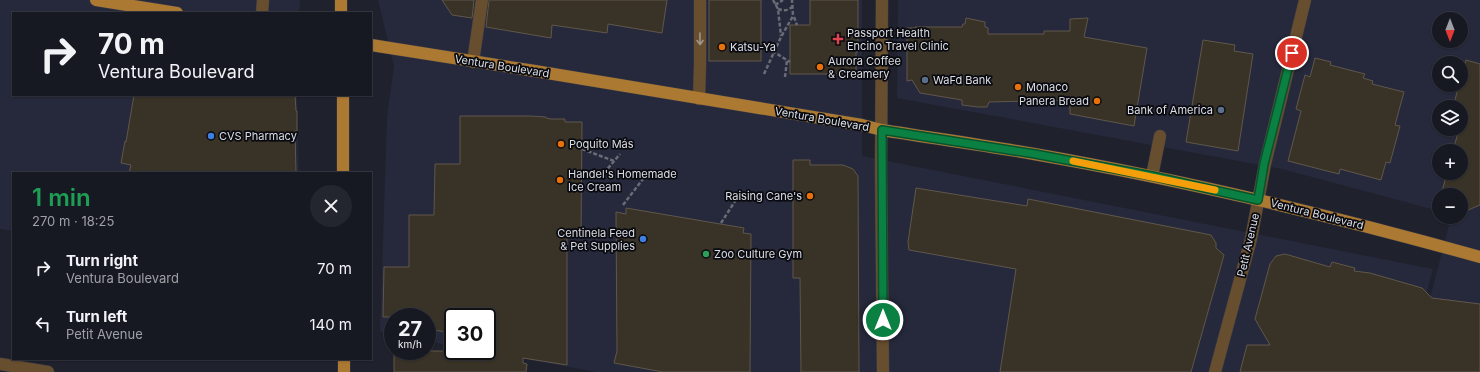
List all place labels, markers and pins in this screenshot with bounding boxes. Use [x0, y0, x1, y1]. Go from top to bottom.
place label: Passport Health Encino Travel Clinic [847, 26, 949, 53]
marker: Passport Health Encino Travel Clinic [832, 33, 844, 45]
pin [1275, 36, 1309, 70]
place label: Katsu-Ya [730, 40, 776, 54]
marker: Katsu-Ya [717, 42, 727, 52]
place label: Aurora Coffee & Creamery [828, 54, 901, 81]
marker: Aurora Coffee & Creamery [815, 62, 825, 72]
place label: WaFd Bank [933, 73, 991, 87]
marker: WaFd Bank [920, 75, 930, 85]
place label: Monaco [1026, 80, 1068, 94]
marker: Monaco [1013, 82, 1023, 92]
place label: Panera Bread [1019, 94, 1089, 108]
marker: Panera Bread [1092, 96, 1102, 106]
place label: Bank of America [1127, 103, 1213, 117]
marker: Bank of America [1216, 105, 1226, 115]
place label: CVS Pharmacy [219, 129, 297, 143]
marker: CVS Pharmacy [206, 131, 216, 141]
place label: Poquito Más [569, 137, 634, 151]
marker: Poquito Más [556, 139, 566, 149]
place label: Handel's Homemade Ice Cream [568, 167, 677, 194]
marker: Handel's Homemade Ice Cream [555, 175, 565, 185]
place label: Raising Cane's [725, 189, 802, 203]
marker: Raising Cane's [805, 191, 815, 201]
place label: Centinela Feed & Pet Supplies [557, 226, 635, 253]
marker: Centinela Feed & Pet Supplies [638, 234, 648, 244]
place label: Zoo Culture Gym [714, 247, 802, 261]
marker: Zoo Culture Gym [701, 249, 711, 259]

